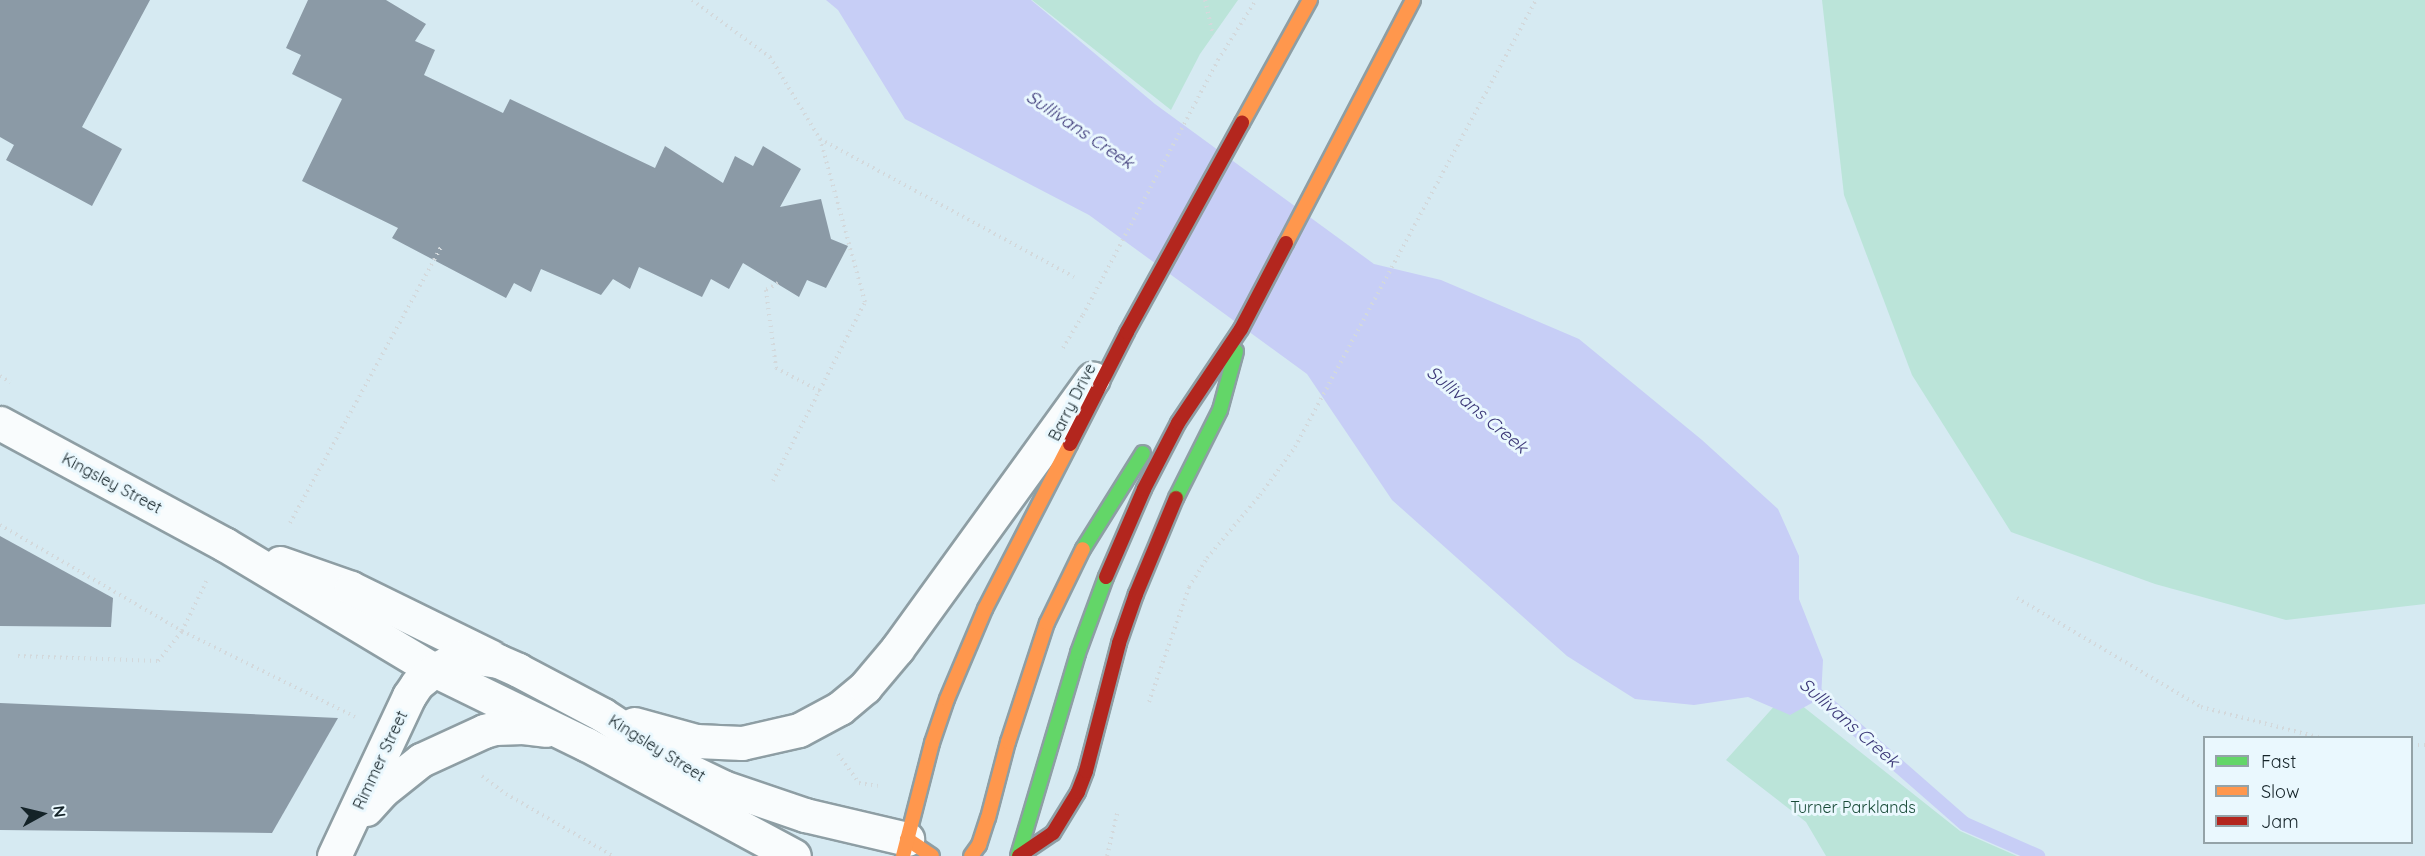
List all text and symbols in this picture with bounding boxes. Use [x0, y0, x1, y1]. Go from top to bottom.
water label: Sullivans Creek [1022, 86, 1138, 174]
street label: Barry Drive [1044, 360, 1100, 444]
water label: Sullivans Creek [1422, 362, 1532, 458]
street label: Kingsley Street [59, 449, 165, 517]
water label: Sullivans Creek [1795, 674, 1903, 772]
street label: Rimmer Street [349, 708, 411, 812]
street label: Kingsley Street [605, 711, 709, 785]
legend [2203, 736, 2413, 844]
text: Fast [2261, 750, 2296, 773]
text: Slow [2261, 780, 2299, 803]
north arrow [12, 784, 72, 844]
park label: Turner Parklands [1790, 797, 1916, 817]
text: N [49, 804, 71, 819]
text: Jam [2261, 810, 2299, 833]

